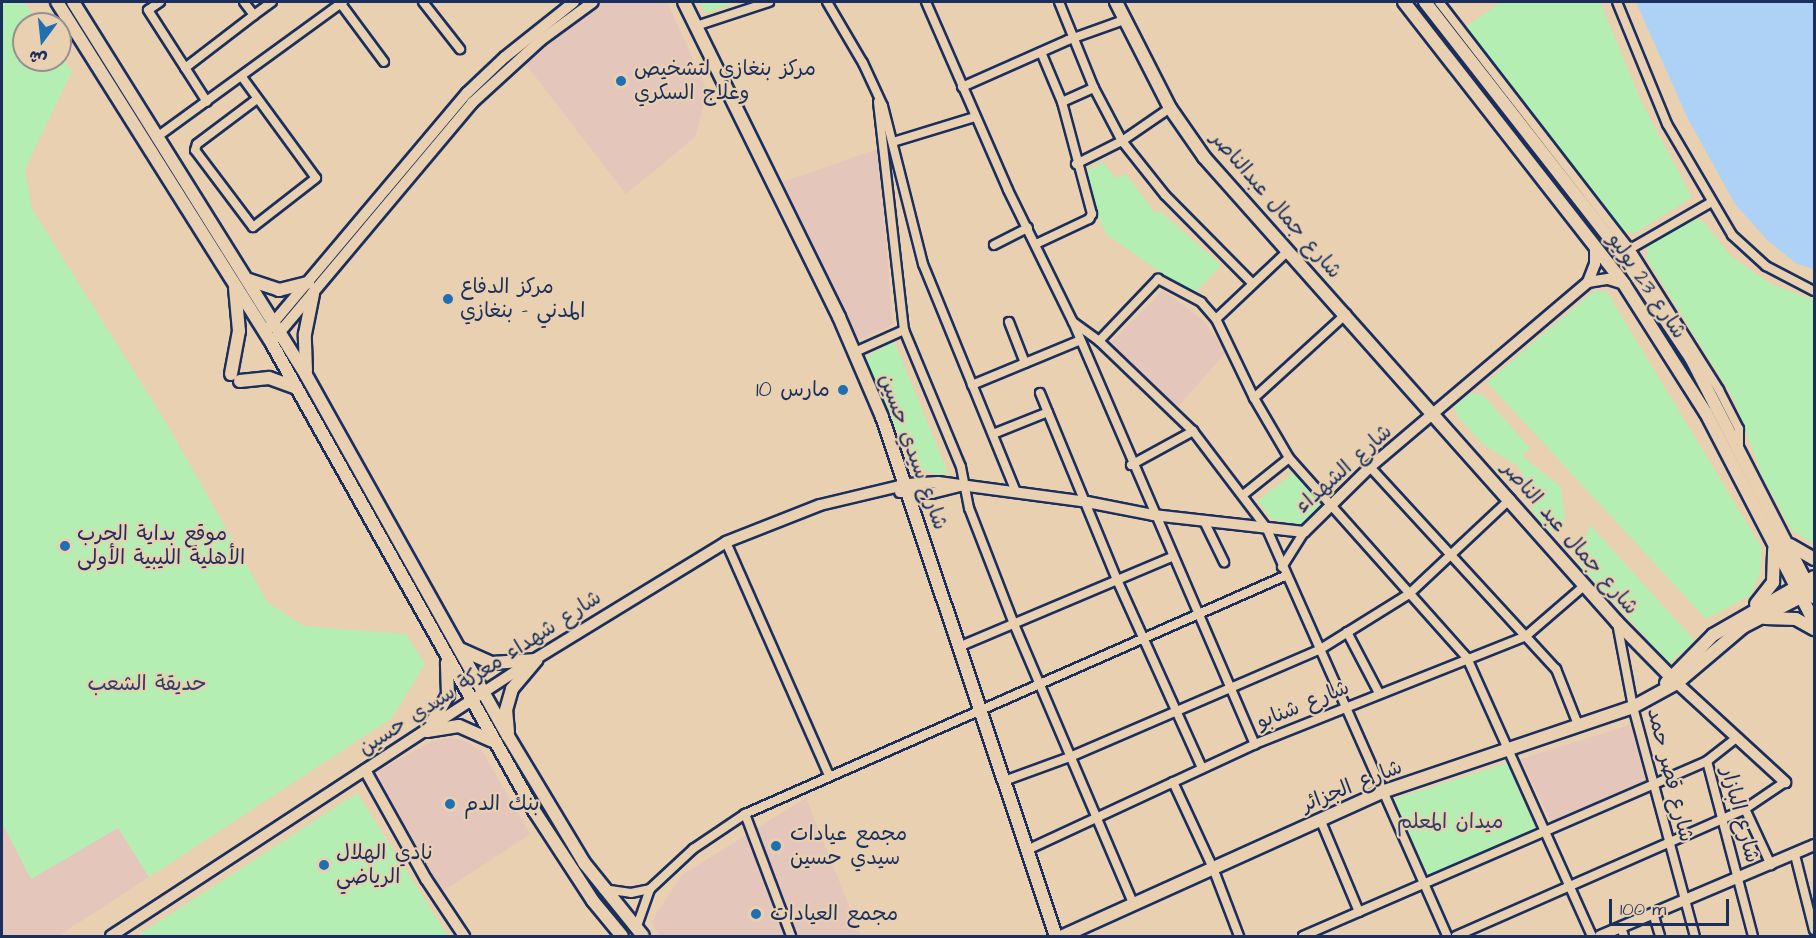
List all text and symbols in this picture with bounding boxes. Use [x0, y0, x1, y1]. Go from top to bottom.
north arrow [12, 12, 72, 72]
text: ش [27, 45, 49, 70]
place label: مركز بنغازي لتشخيص وعلاج السكري [634, 56, 816, 106]
marker: مركز بنغازي لتشخيص وعلاج السكري [612, 72, 630, 90]
street label: شارع جمال عبدالناصر [1205, 126, 1347, 284]
street label: شارع 23 يوليو [1602, 228, 1692, 344]
place label: مركز الدفاع المدني - بنغازي [460, 274, 585, 324]
marker: مركز الدفاع المدني - بنغازي [441, 292, 455, 306]
street label: شارع سيدي حسين [873, 371, 953, 533]
place label: 10 مارس [756, 377, 830, 403]
marker: 10 مارس [834, 381, 852, 399]
street label: شارع الشهداء [1291, 419, 1397, 519]
street label: شارع جمال عبد الناصر [1496, 456, 1644, 620]
place label: موقع بداية الحرب الأهلية الليبية الأولى [77, 521, 245, 571]
marker: موقع بداية الحرب الأهلية الليبية الأولى [58, 539, 72, 553]
street label: شارع شهداء معركة سيدي حسين [354, 585, 606, 761]
park label: حديقة الشعب [87, 671, 207, 697]
street label: شارع شنابو [1253, 675, 1353, 735]
street label: شارع قصر حمد [1641, 705, 1699, 845]
street label: شارع الجزائر [1298, 754, 1406, 818]
street label: شارع البازار [1715, 764, 1765, 866]
place label: بنك الدم [464, 791, 540, 817]
marker: بنك الدم [441, 795, 459, 813]
park label: ميدان المعلم [1397, 809, 1503, 835]
place label: مجمع عيادات سيدي حسين [790, 821, 907, 871]
marker: مجمع عيادات سيدي حسين [767, 837, 785, 855]
place label: نادي الهلال الرياضي [336, 840, 433, 890]
marker: نادي الهلال الرياضي [317, 858, 331, 872]
scale bar [1612, 887, 1732, 925]
text: 100 m [1620, 897, 1666, 922]
place label: مجمع العيادات [770, 901, 898, 927]
marker: مجمع العيادات [747, 905, 765, 923]

